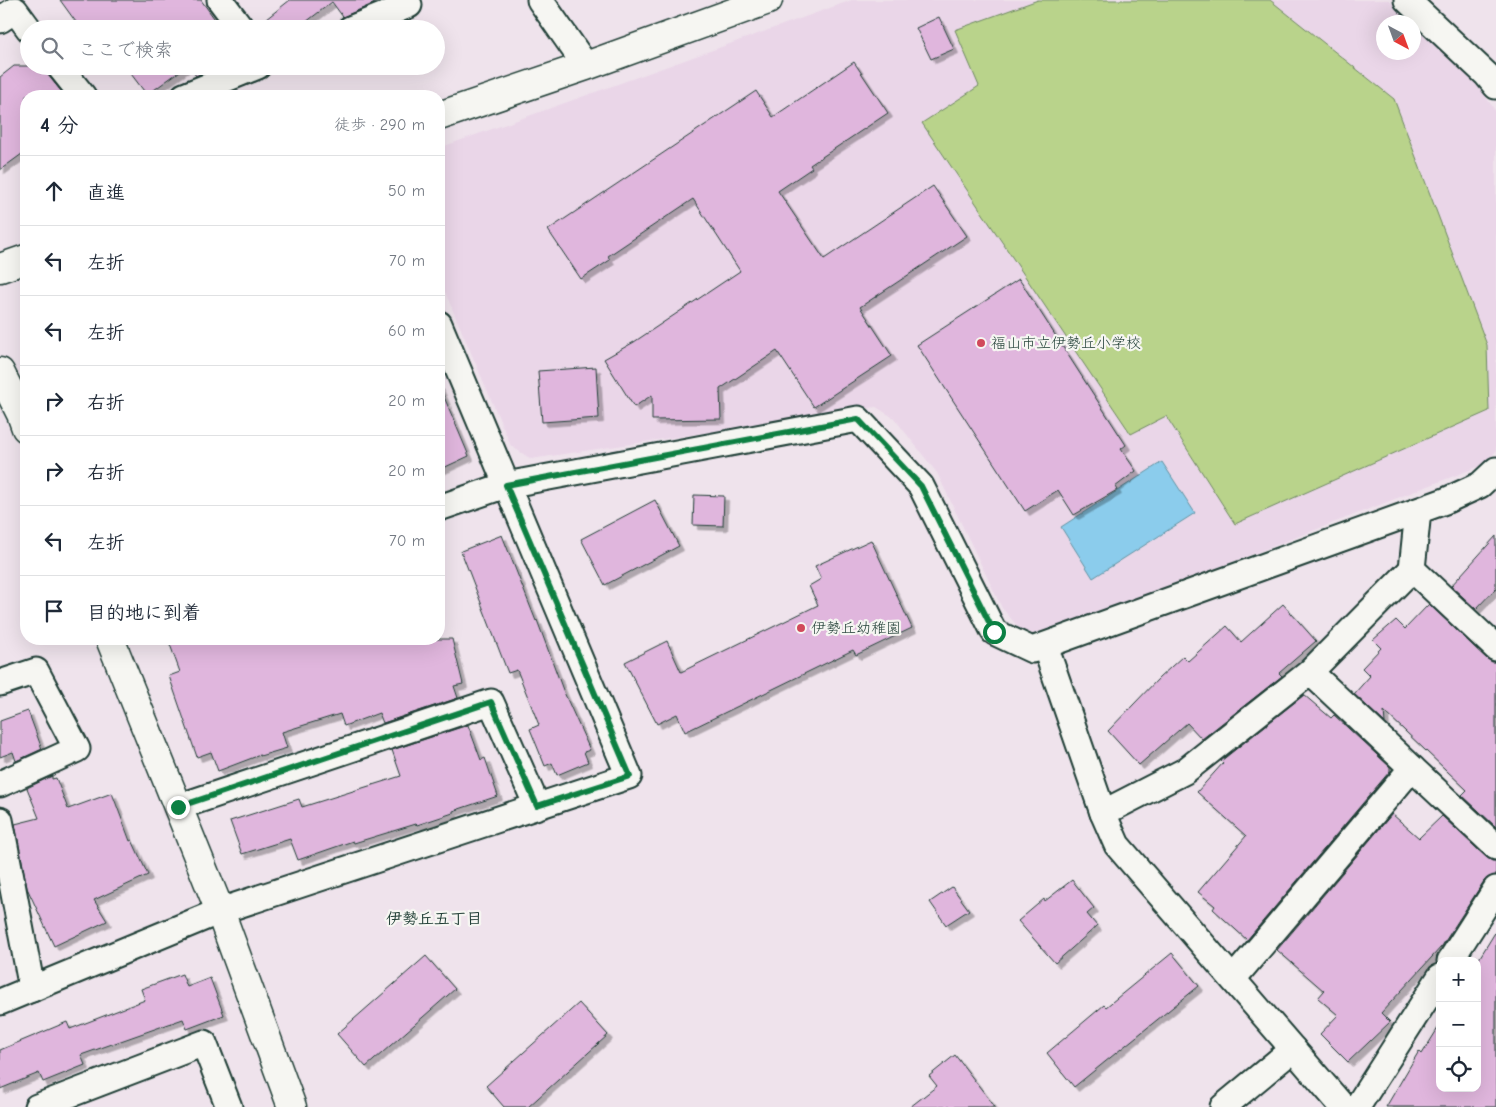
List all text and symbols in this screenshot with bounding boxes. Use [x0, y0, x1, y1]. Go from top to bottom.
north arrow [1376, 15, 1421, 60]
search box [20, 20, 445, 75]
icon: search [38, 34, 66, 62]
text: ここで検索 [78, 39, 173, 61]
text: 4 分 [40, 113, 78, 137]
text: 徒歩 · 290 m [334, 116, 425, 134]
icon: ahead [40, 177, 68, 205]
text: 直進 [87, 182, 125, 204]
text: 50 m [388, 182, 425, 200]
icon: left [40, 247, 68, 275]
text: 左折 [87, 252, 125, 274]
text: 70 m [389, 252, 425, 270]
icon: left [40, 317, 68, 345]
text: 左折 [87, 322, 125, 344]
text: 60 m [388, 322, 425, 340]
place label: 福山市立伊勢丘小学校 [991, 334, 1141, 352]
marker: 福山市立伊勢丘小学校 [975, 337, 987, 349]
icon: right [40, 387, 68, 415]
text: 右折 [87, 392, 125, 414]
text: 20 m [388, 392, 425, 410]
icon: right [40, 457, 68, 485]
text: 右折 [87, 462, 125, 484]
text: 20 m [388, 462, 425, 480]
icon: left [40, 527, 68, 555]
text: 左折 [87, 532, 125, 554]
text: 70 m [389, 532, 425, 550]
icon: arrive [40, 597, 68, 625]
text: 目的地に到着 [87, 602, 201, 624]
place label: 伊勢丘幼稚園 [811, 619, 901, 637]
route start [983, 621, 1006, 644]
marker: 伊勢丘幼稚園 [795, 622, 807, 634]
route end [167, 796, 190, 819]
district label: 伊勢丘五丁目 [386, 910, 482, 928]
map controls [1436, 957, 1481, 1092]
button: + [1436, 957, 1481, 1002]
button: − [1436, 1002, 1481, 1047]
button: locate [1436, 1047, 1481, 1092]

